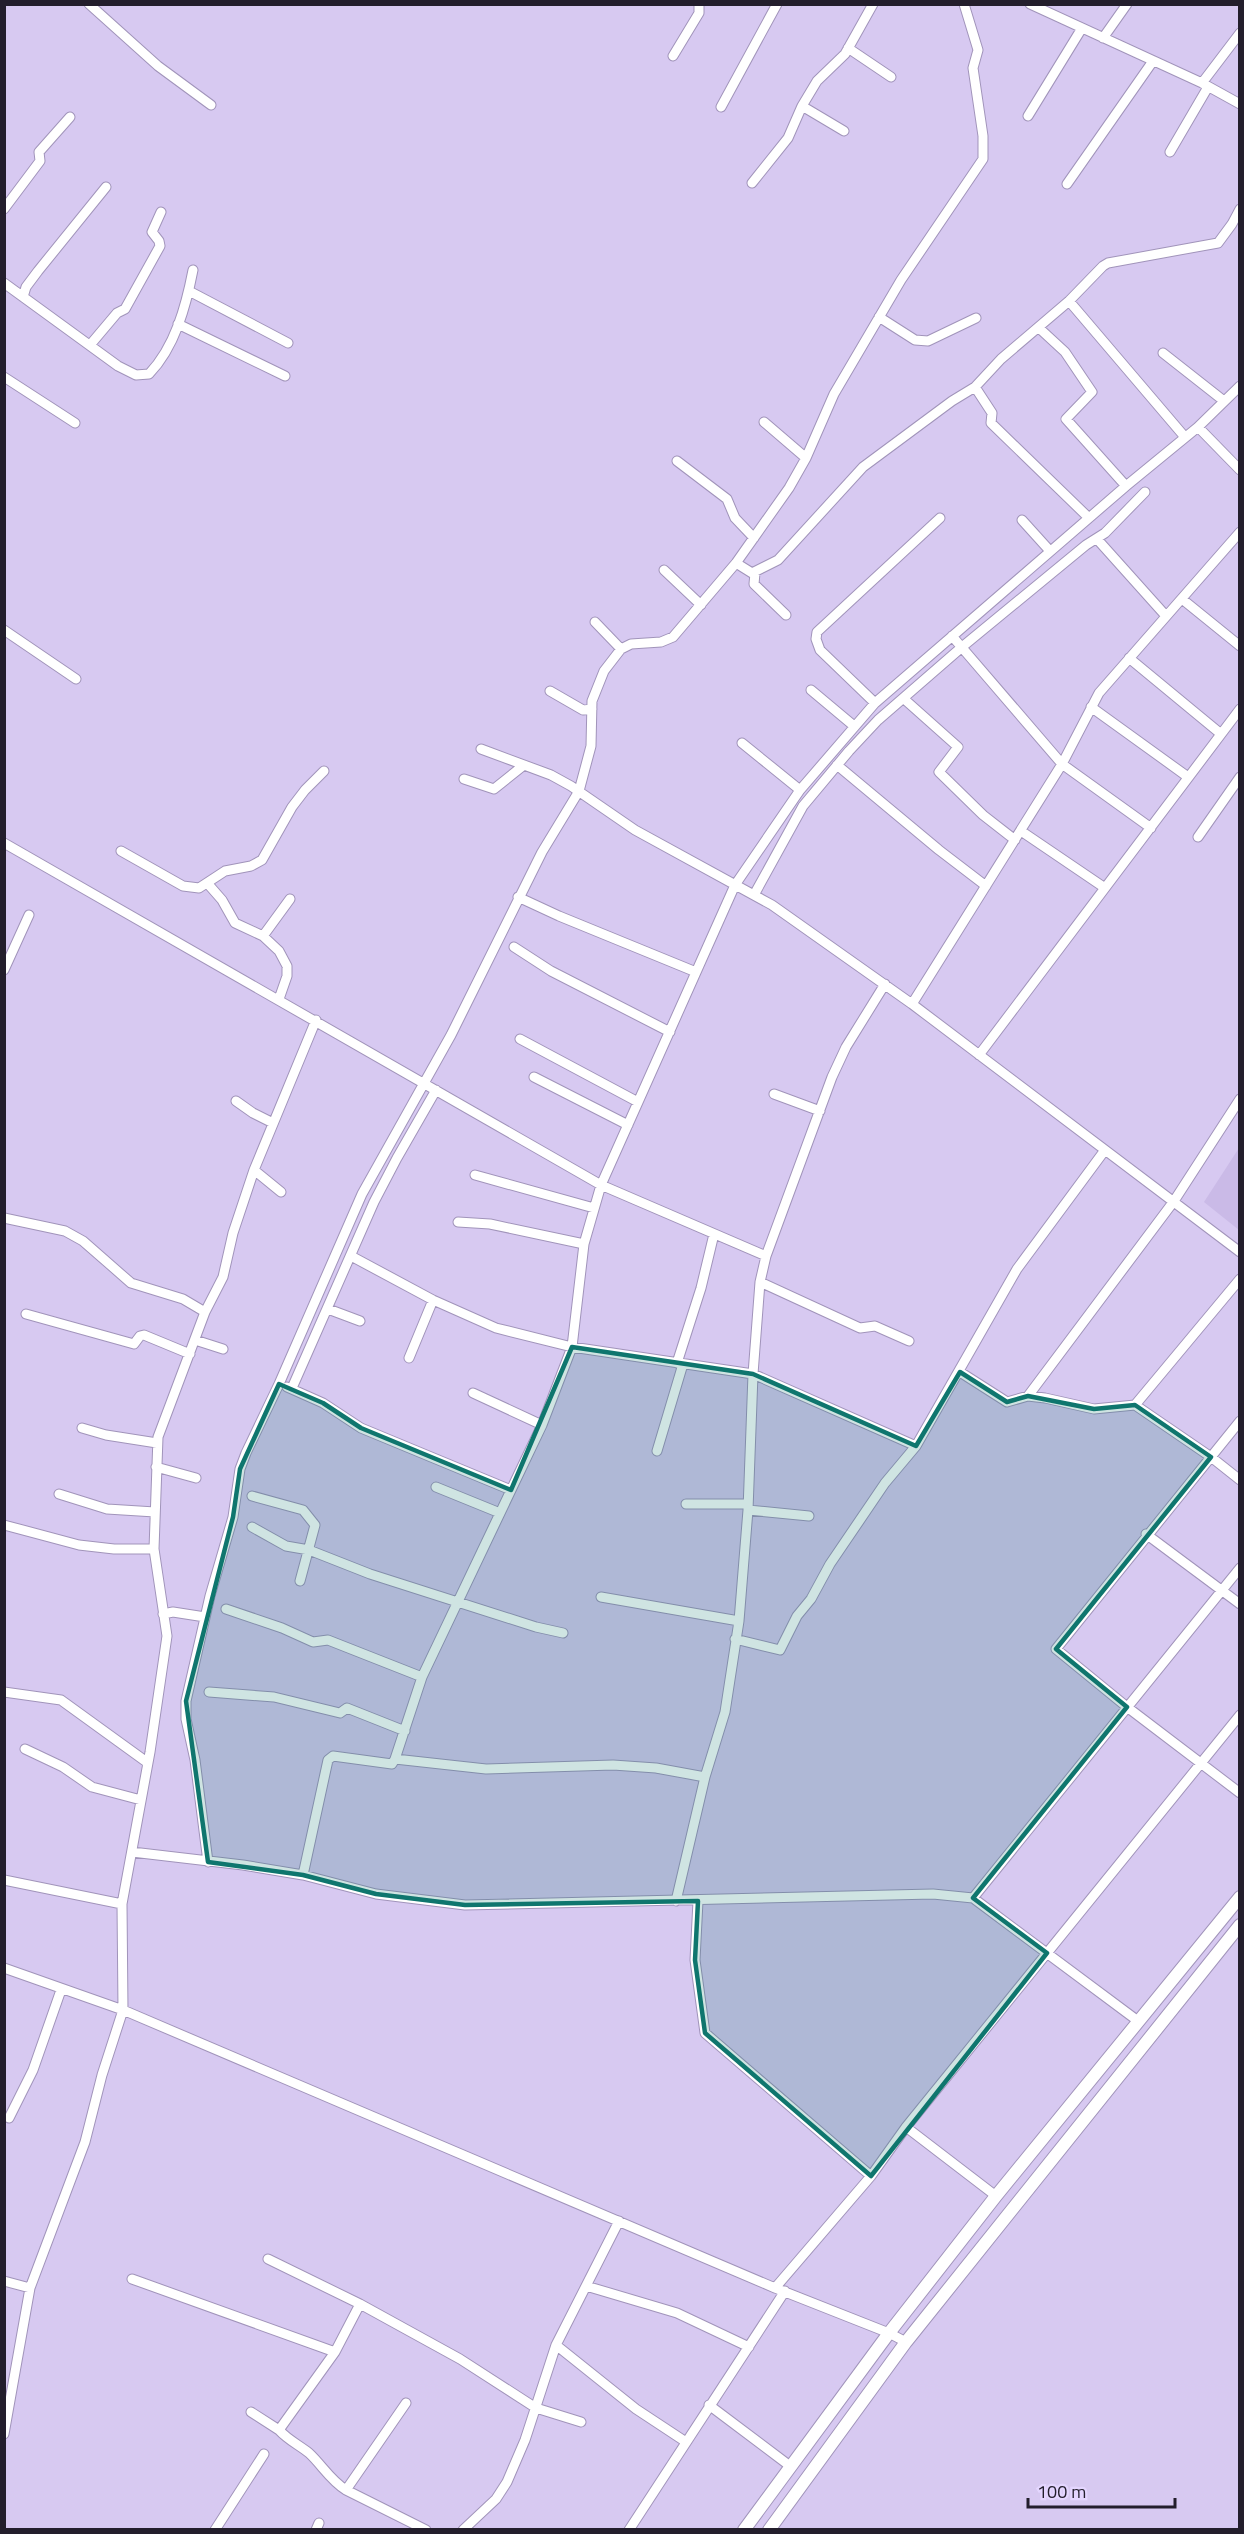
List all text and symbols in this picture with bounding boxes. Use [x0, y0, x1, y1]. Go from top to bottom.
scale bar [1028, 2471, 1175, 2509]
text: 100 m [1037, 2478, 1086, 2505]

